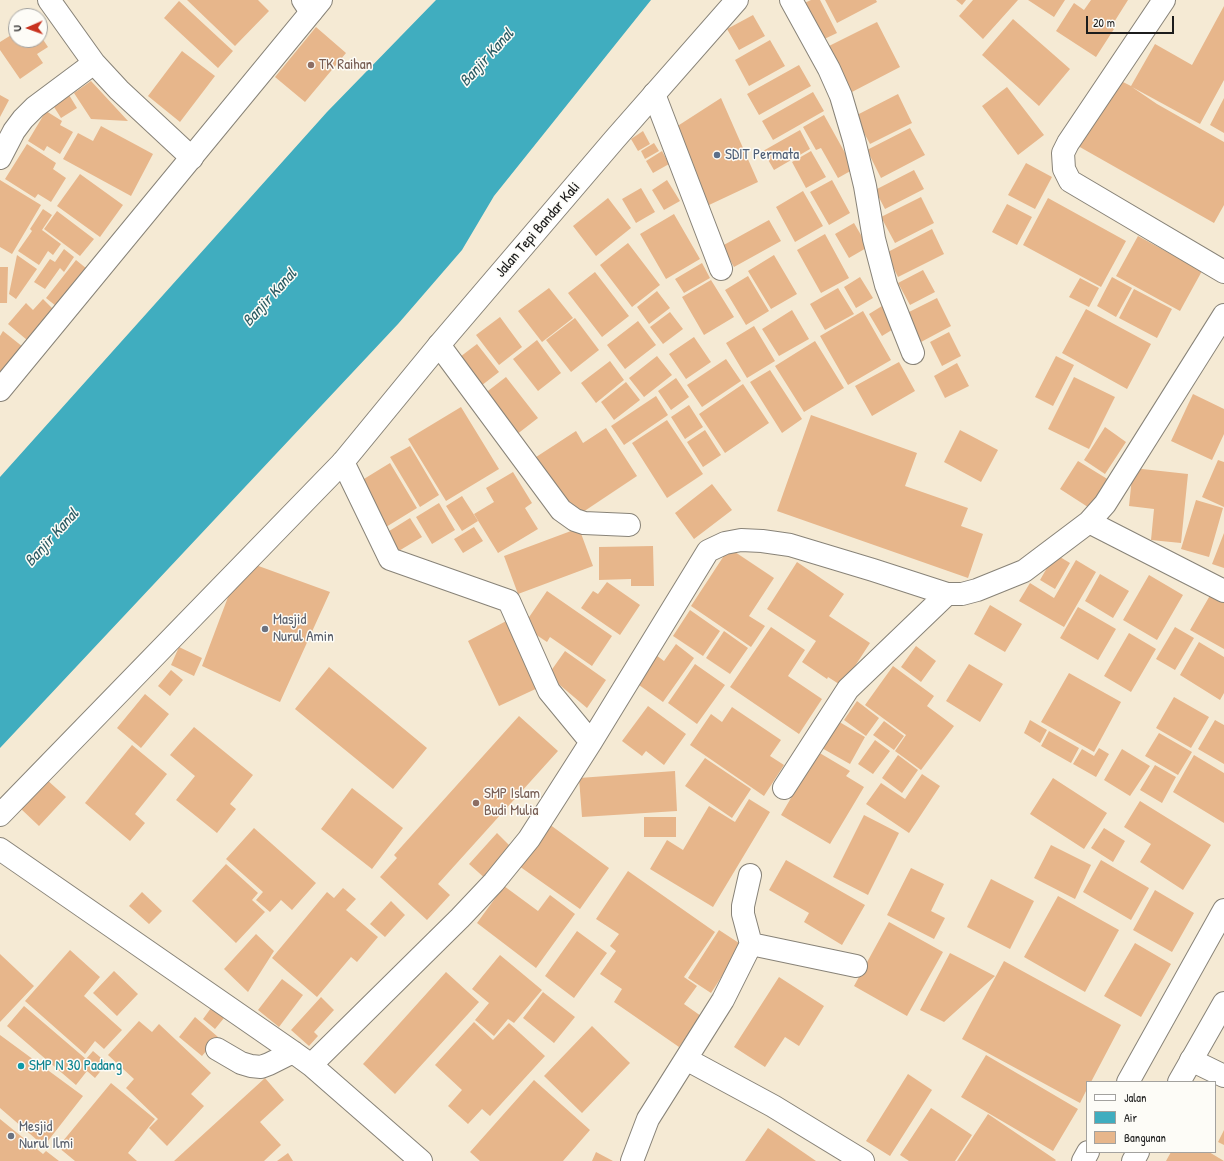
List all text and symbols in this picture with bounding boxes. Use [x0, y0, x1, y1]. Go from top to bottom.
north arrow [8, 8, 48, 48]
scale bar [1088, 8, 1176, 34]
text: 20 m [1093, 14, 1115, 31]
text: U [10, 25, 24, 32]
water label: Banjir Kanal [456, 25, 518, 91]
place label: TK Raihan [319, 56, 372, 74]
marker: TK Raihan [306, 60, 316, 70]
place label: SDIT Permata [725, 146, 799, 164]
marker: SDIT Permata [712, 150, 722, 160]
street label: Jalan Tepi Bandar Kali [492, 179, 584, 281]
water label: Banjir Kanal [239, 265, 301, 331]
water label: Banjir Kanal [21, 505, 83, 571]
place label: Masjid Nurul Amin [273, 611, 334, 646]
marker: Masjid Nurul Amin [260, 624, 270, 634]
place label: SMP Islam Budi Mulia [484, 785, 540, 820]
marker: SMP Islam Budi Mulia [471, 798, 481, 808]
place label: SMP N 30 Padang [29, 1057, 122, 1075]
marker: SMP N 30 Padang [16, 1061, 26, 1071]
legend [1086, 1081, 1216, 1153]
text: Jalan [1124, 1089, 1146, 1106]
text: Air [1124, 1109, 1137, 1126]
place label: Mesjid Nurul Ilmi [19, 1118, 73, 1153]
text: Bangunan [1124, 1129, 1166, 1146]
marker: Mesjid Nurul Ilmi [6, 1131, 16, 1141]

